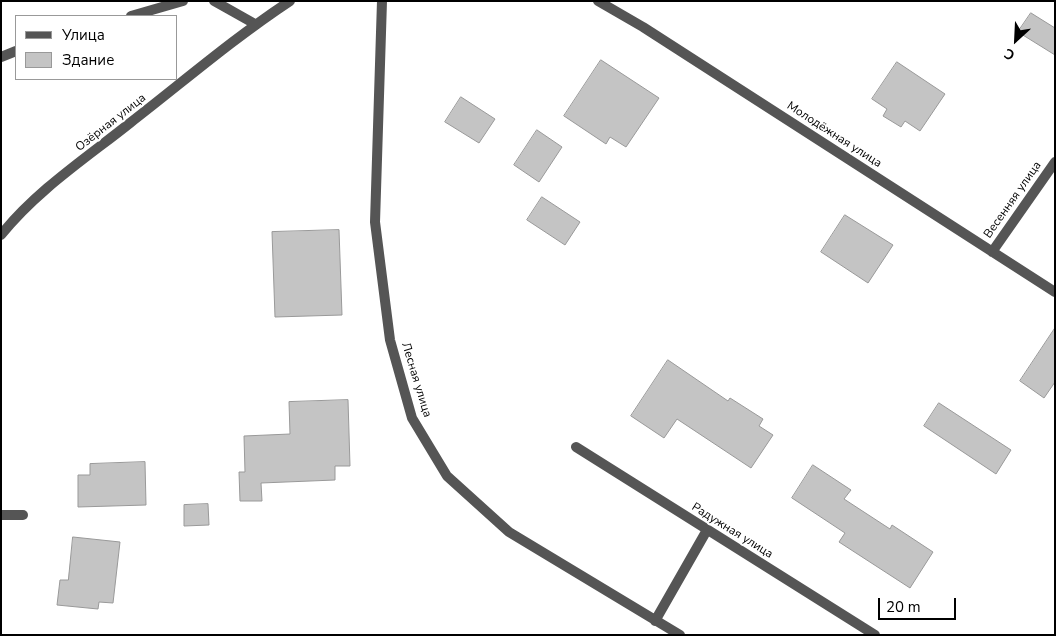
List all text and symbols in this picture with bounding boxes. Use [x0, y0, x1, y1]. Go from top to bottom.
legend [15, 15, 178, 80]
north arrow [991, 15, 1041, 65]
text: Улица [62, 25, 105, 45]
text: С [1001, 43, 1018, 65]
text: Здание [62, 50, 114, 70]
street label: Озёрная улица [73, 91, 149, 155]
street label: Молодёжная улица [784, 99, 884, 171]
street label: Весенняя улица [981, 159, 1045, 241]
street label: Лесная улица [398, 341, 434, 419]
street label: Радужная улица [689, 500, 775, 562]
scale bar [881, 588, 958, 620]
text: 20 m [886, 597, 921, 617]

